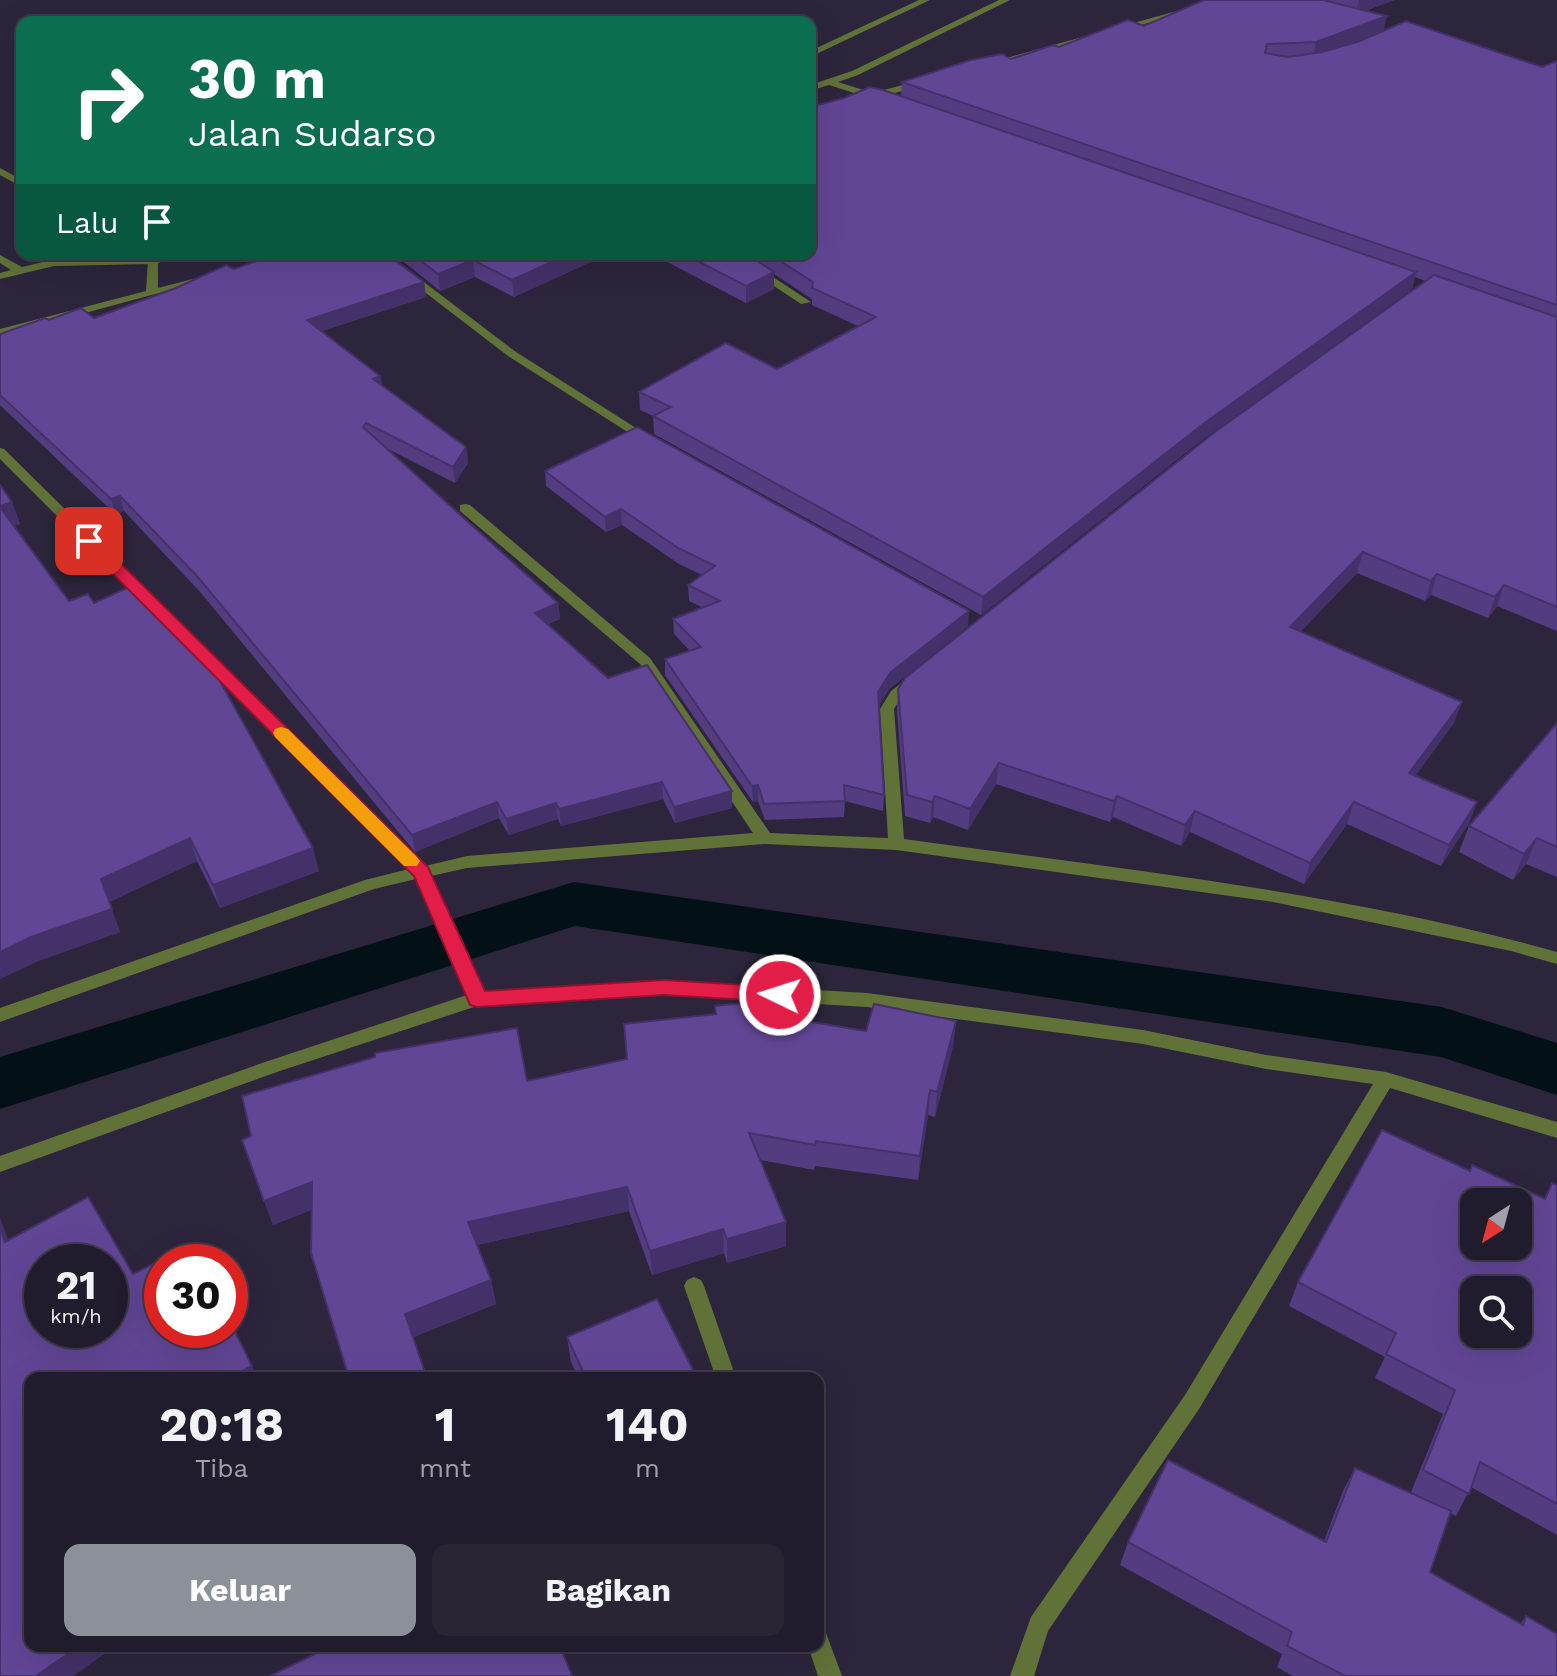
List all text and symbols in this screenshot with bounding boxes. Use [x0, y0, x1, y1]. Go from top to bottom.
text: 30 m [188, 46, 326, 112]
icon: right [56, 48, 160, 152]
text: Jalan Sudarso [188, 113, 437, 155]
icon: arrive [135, 200, 179, 244]
text: Lalu [56, 205, 119, 240]
pin [55, 507, 123, 575]
icon: arrive [67, 519, 111, 563]
position arrow [738, 953, 822, 1037]
north arrow [1460, 1188, 1532, 1260]
map controls [1460, 1188, 1532, 1348]
speed limit sign: 30 [144, 1244, 248, 1348]
text: 21 [55, 1262, 97, 1309]
button: search [1460, 1276, 1532, 1348]
text: km/h [50, 1304, 102, 1328]
text: 20:18 [159, 1396, 284, 1453]
text: 1 [435, 1396, 455, 1453]
text: 140 [606, 1396, 689, 1453]
text: Tiba [195, 1453, 248, 1483]
text: mnt [419, 1453, 471, 1483]
text: m [635, 1453, 660, 1483]
button: Keluar [64, 1544, 416, 1636]
button: Bagikan [432, 1544, 784, 1636]

